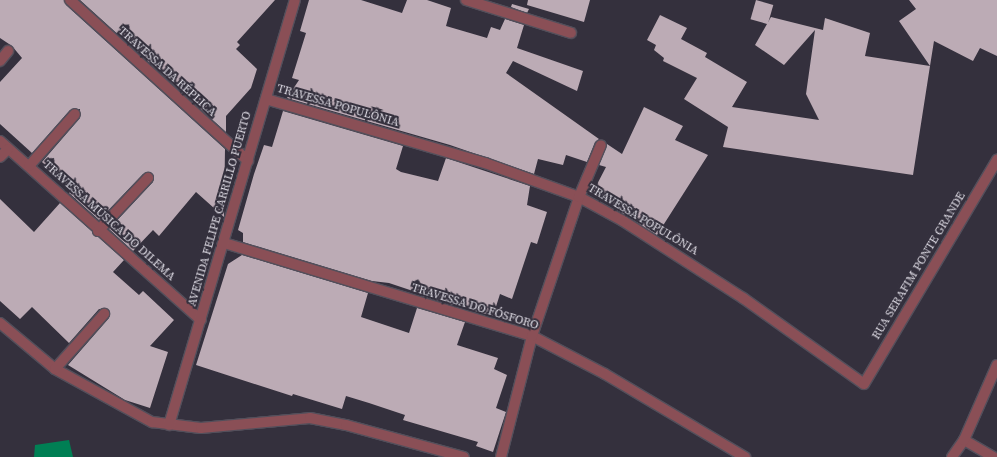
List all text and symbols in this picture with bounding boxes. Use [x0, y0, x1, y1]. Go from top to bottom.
street label: TRAVESSA DA RÉPLICA [115, 24, 219, 120]
street label: TRAVESSA POPULÔNIA [275, 82, 401, 130]
street label: AVENIDA FELIPE CARRILLO PUERTO [185, 110, 255, 308]
street label: TRAVESSA MÚSICA DO DILEMA [40, 158, 178, 284]
street label: TRAVESSA POPULÔNIA [585, 181, 701, 259]
street label: RUA SERAFIM PONTE GRANDE [869, 190, 969, 342]
street label: TRAVESSA DO FÓSFORO [410, 281, 540, 333]

